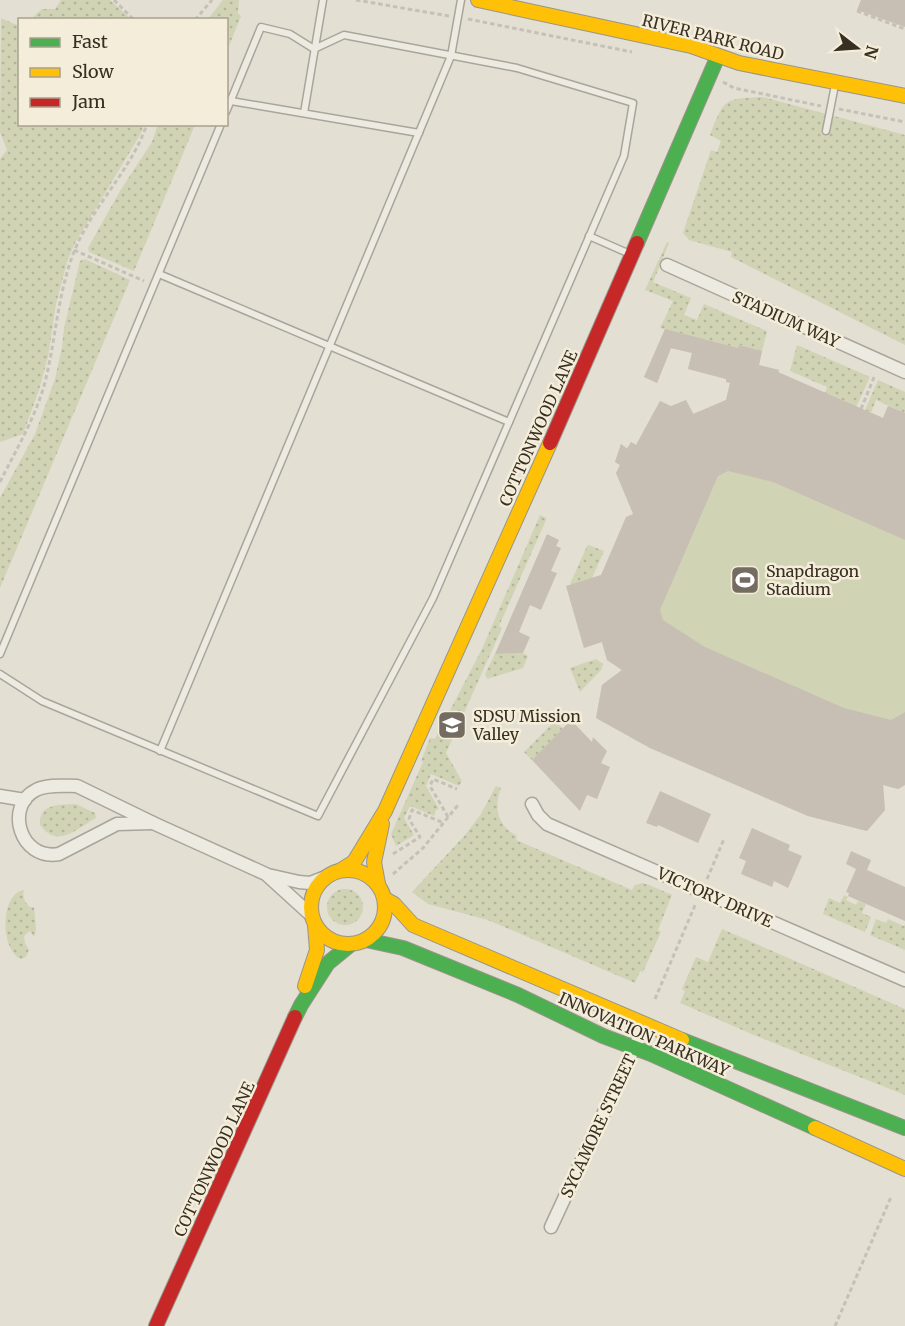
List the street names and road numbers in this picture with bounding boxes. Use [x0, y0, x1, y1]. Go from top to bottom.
street label: RIVER PARK ROAD [640, 10, 786, 64]
street label: STADIUM WAY [729, 286, 843, 352]
street label: COTTONWOOD LANE [495, 346, 582, 509]
street label: VICTORY DRIVE [653, 862, 777, 932]
street label: INNOVATION PARKWAY [556, 987, 733, 1081]
street label: SYCAMORE STREET [556, 1051, 640, 1201]
street label: COTTONWOOD LANE [169, 1078, 259, 1240]

